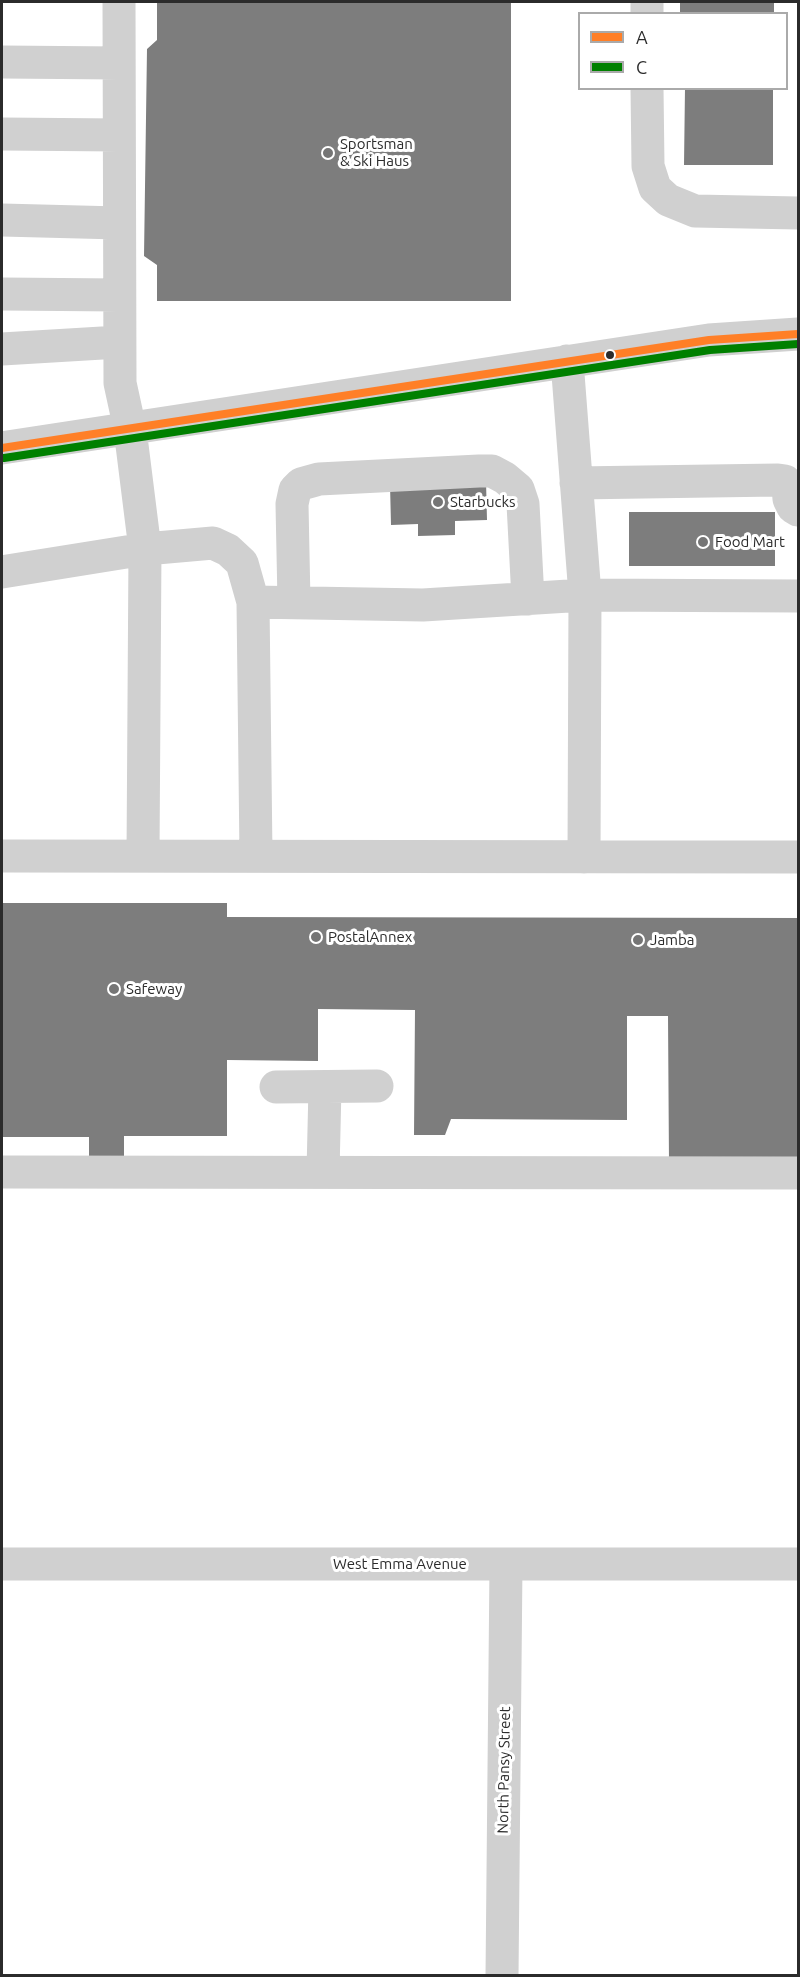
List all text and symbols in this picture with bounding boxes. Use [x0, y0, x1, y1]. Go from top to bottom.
legend [578, 12, 788, 90]
text: A [636, 27, 648, 47]
text: C [636, 57, 647, 77]
place label: Sportsman & Ski Haus [340, 135, 413, 170]
marker: Sportsman & Ski Haus [321, 146, 335, 160]
unlabelled marker [604, 349, 616, 361]
place label: Starbucks [450, 493, 516, 511]
marker: Starbucks [431, 495, 445, 509]
place label: Food Mart [715, 533, 785, 551]
marker: Food Mart [696, 535, 710, 549]
place label: PostalAnnex [328, 928, 412, 946]
marker: PostalAnnex [309, 930, 323, 944]
place label: Jamba [650, 931, 695, 949]
marker: Jamba [631, 933, 645, 947]
place label: Safeway [126, 980, 182, 998]
marker: Safeway [107, 982, 121, 996]
street label: West Emma Avenue [333, 1555, 467, 1573]
street label: North Pansy Street [494, 1706, 514, 1834]

